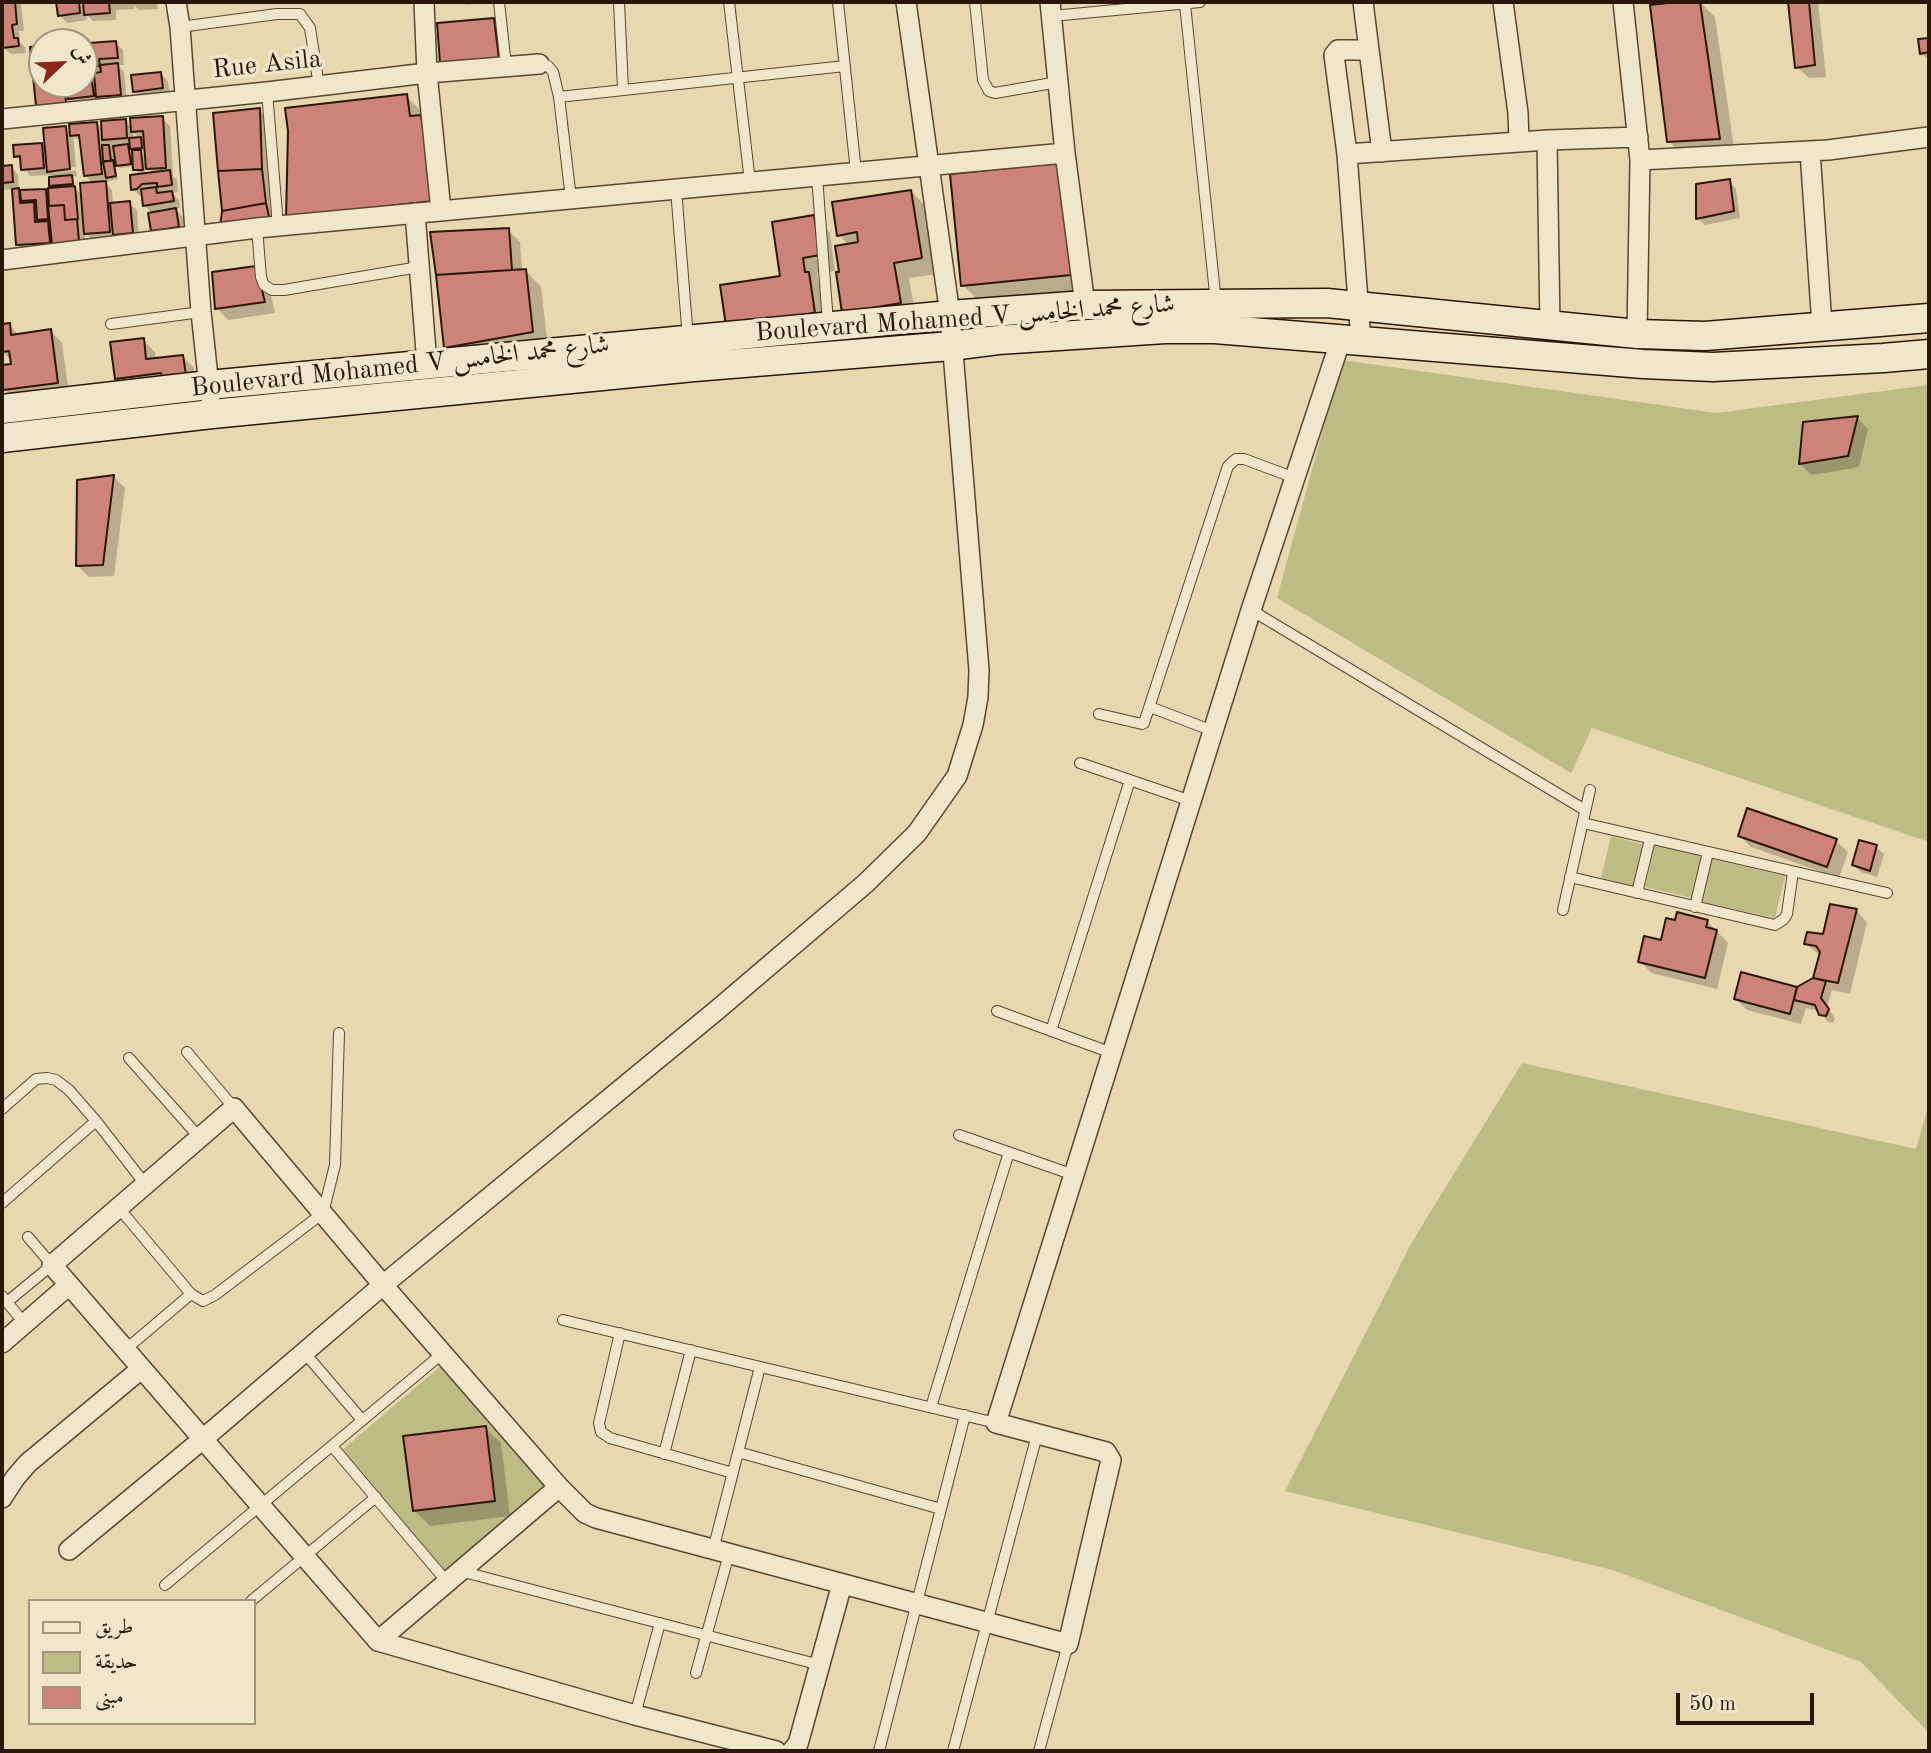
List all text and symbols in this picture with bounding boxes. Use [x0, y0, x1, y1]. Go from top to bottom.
north arrow [28, 28, 98, 98]
text: ش [69, 43, 93, 68]
street label: Rue Asila [211, 44, 323, 86]
street label: Boulevard Mohamed V شارع محمد الخامس [754, 289, 1176, 349]
street label: Boulevard Mohamed V شارع محمد الخامس [189, 330, 611, 404]
legend [28, 1599, 256, 1725]
text: طريق [95, 1617, 133, 1638]
text: حديقة [95, 1652, 138, 1673]
scale bar [1679, 1680, 1817, 1724]
text: مبنى [95, 1687, 124, 1708]
text: 50 m [1689, 1694, 1736, 1715]

